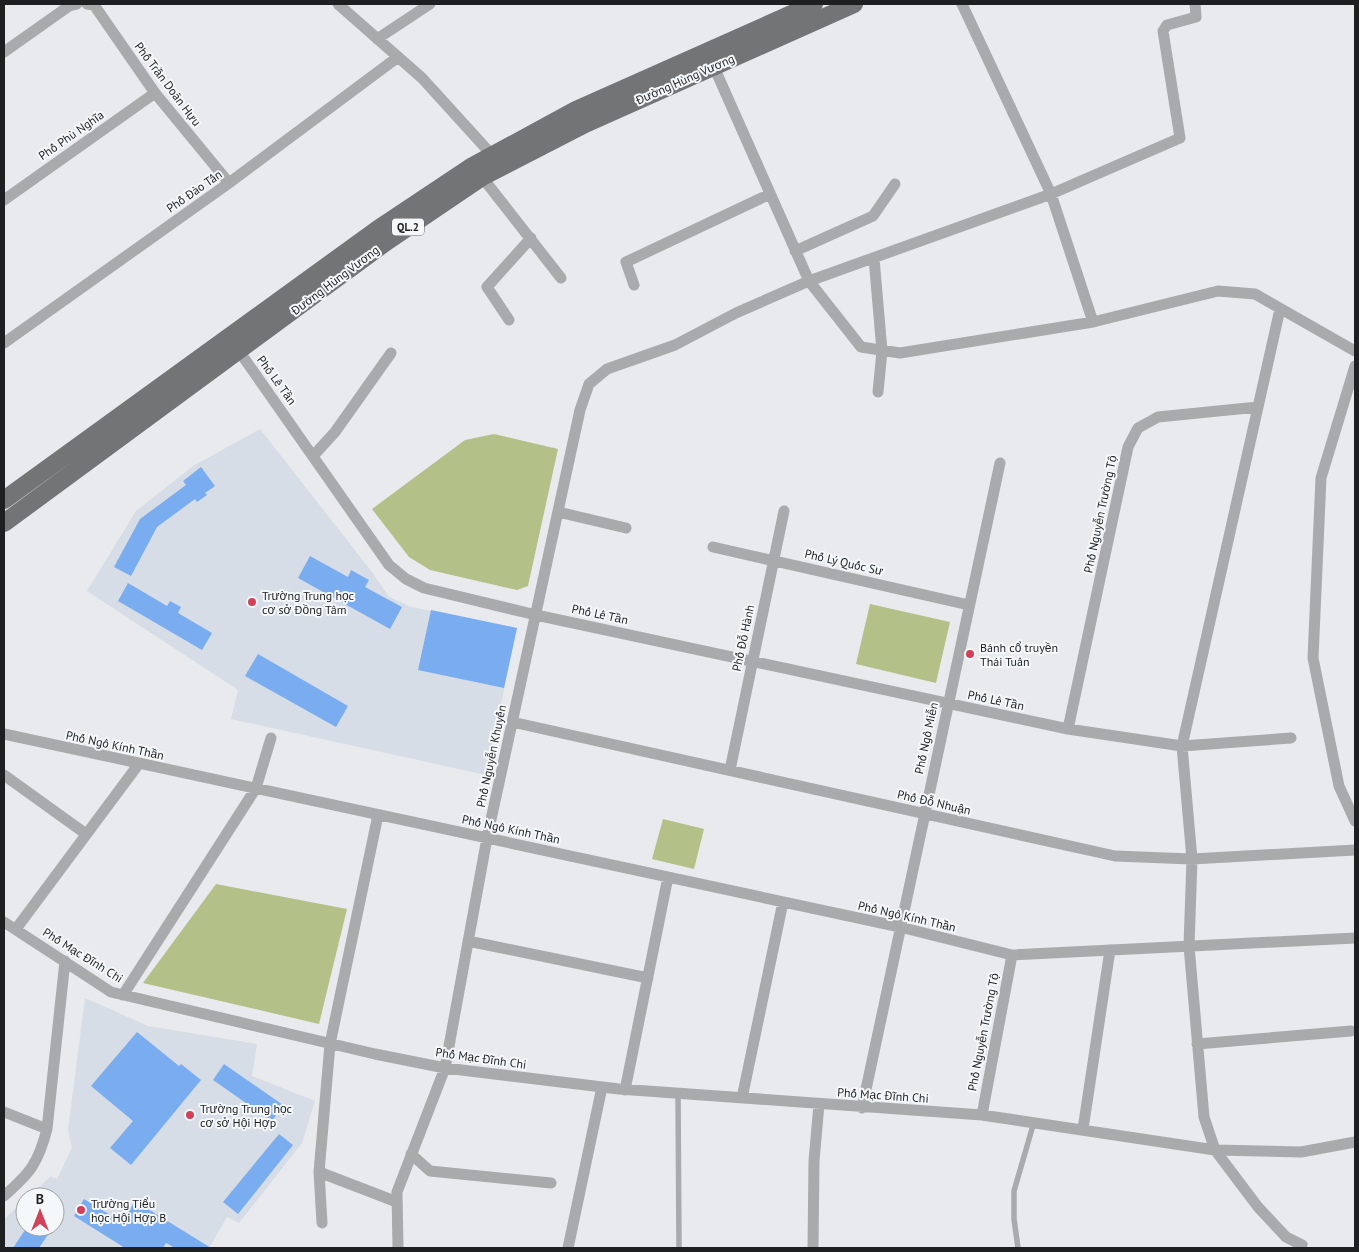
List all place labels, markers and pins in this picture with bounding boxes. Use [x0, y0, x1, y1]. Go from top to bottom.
place label: Trường Trung học cơ sở Đồng Tâm [262, 588, 355, 617]
marker: Trường Trung học cơ sở Đồng Tâm [246, 596, 258, 608]
place label: Bánh cổ truyền Thái Tuân [980, 640, 1058, 669]
marker: Bánh cổ truyền Thái Tuân [964, 648, 976, 660]
place label: Trường Trung học cơ sở Hội Hợp [200, 1101, 293, 1130]
marker: Trường Trung học cơ sở Hội Hợp [184, 1109, 196, 1121]
place label: Trường Tiểu học Hội Hợp B [91, 1196, 166, 1225]
marker: Trường Tiểu học Hội Hợp B [75, 1204, 87, 1216]

